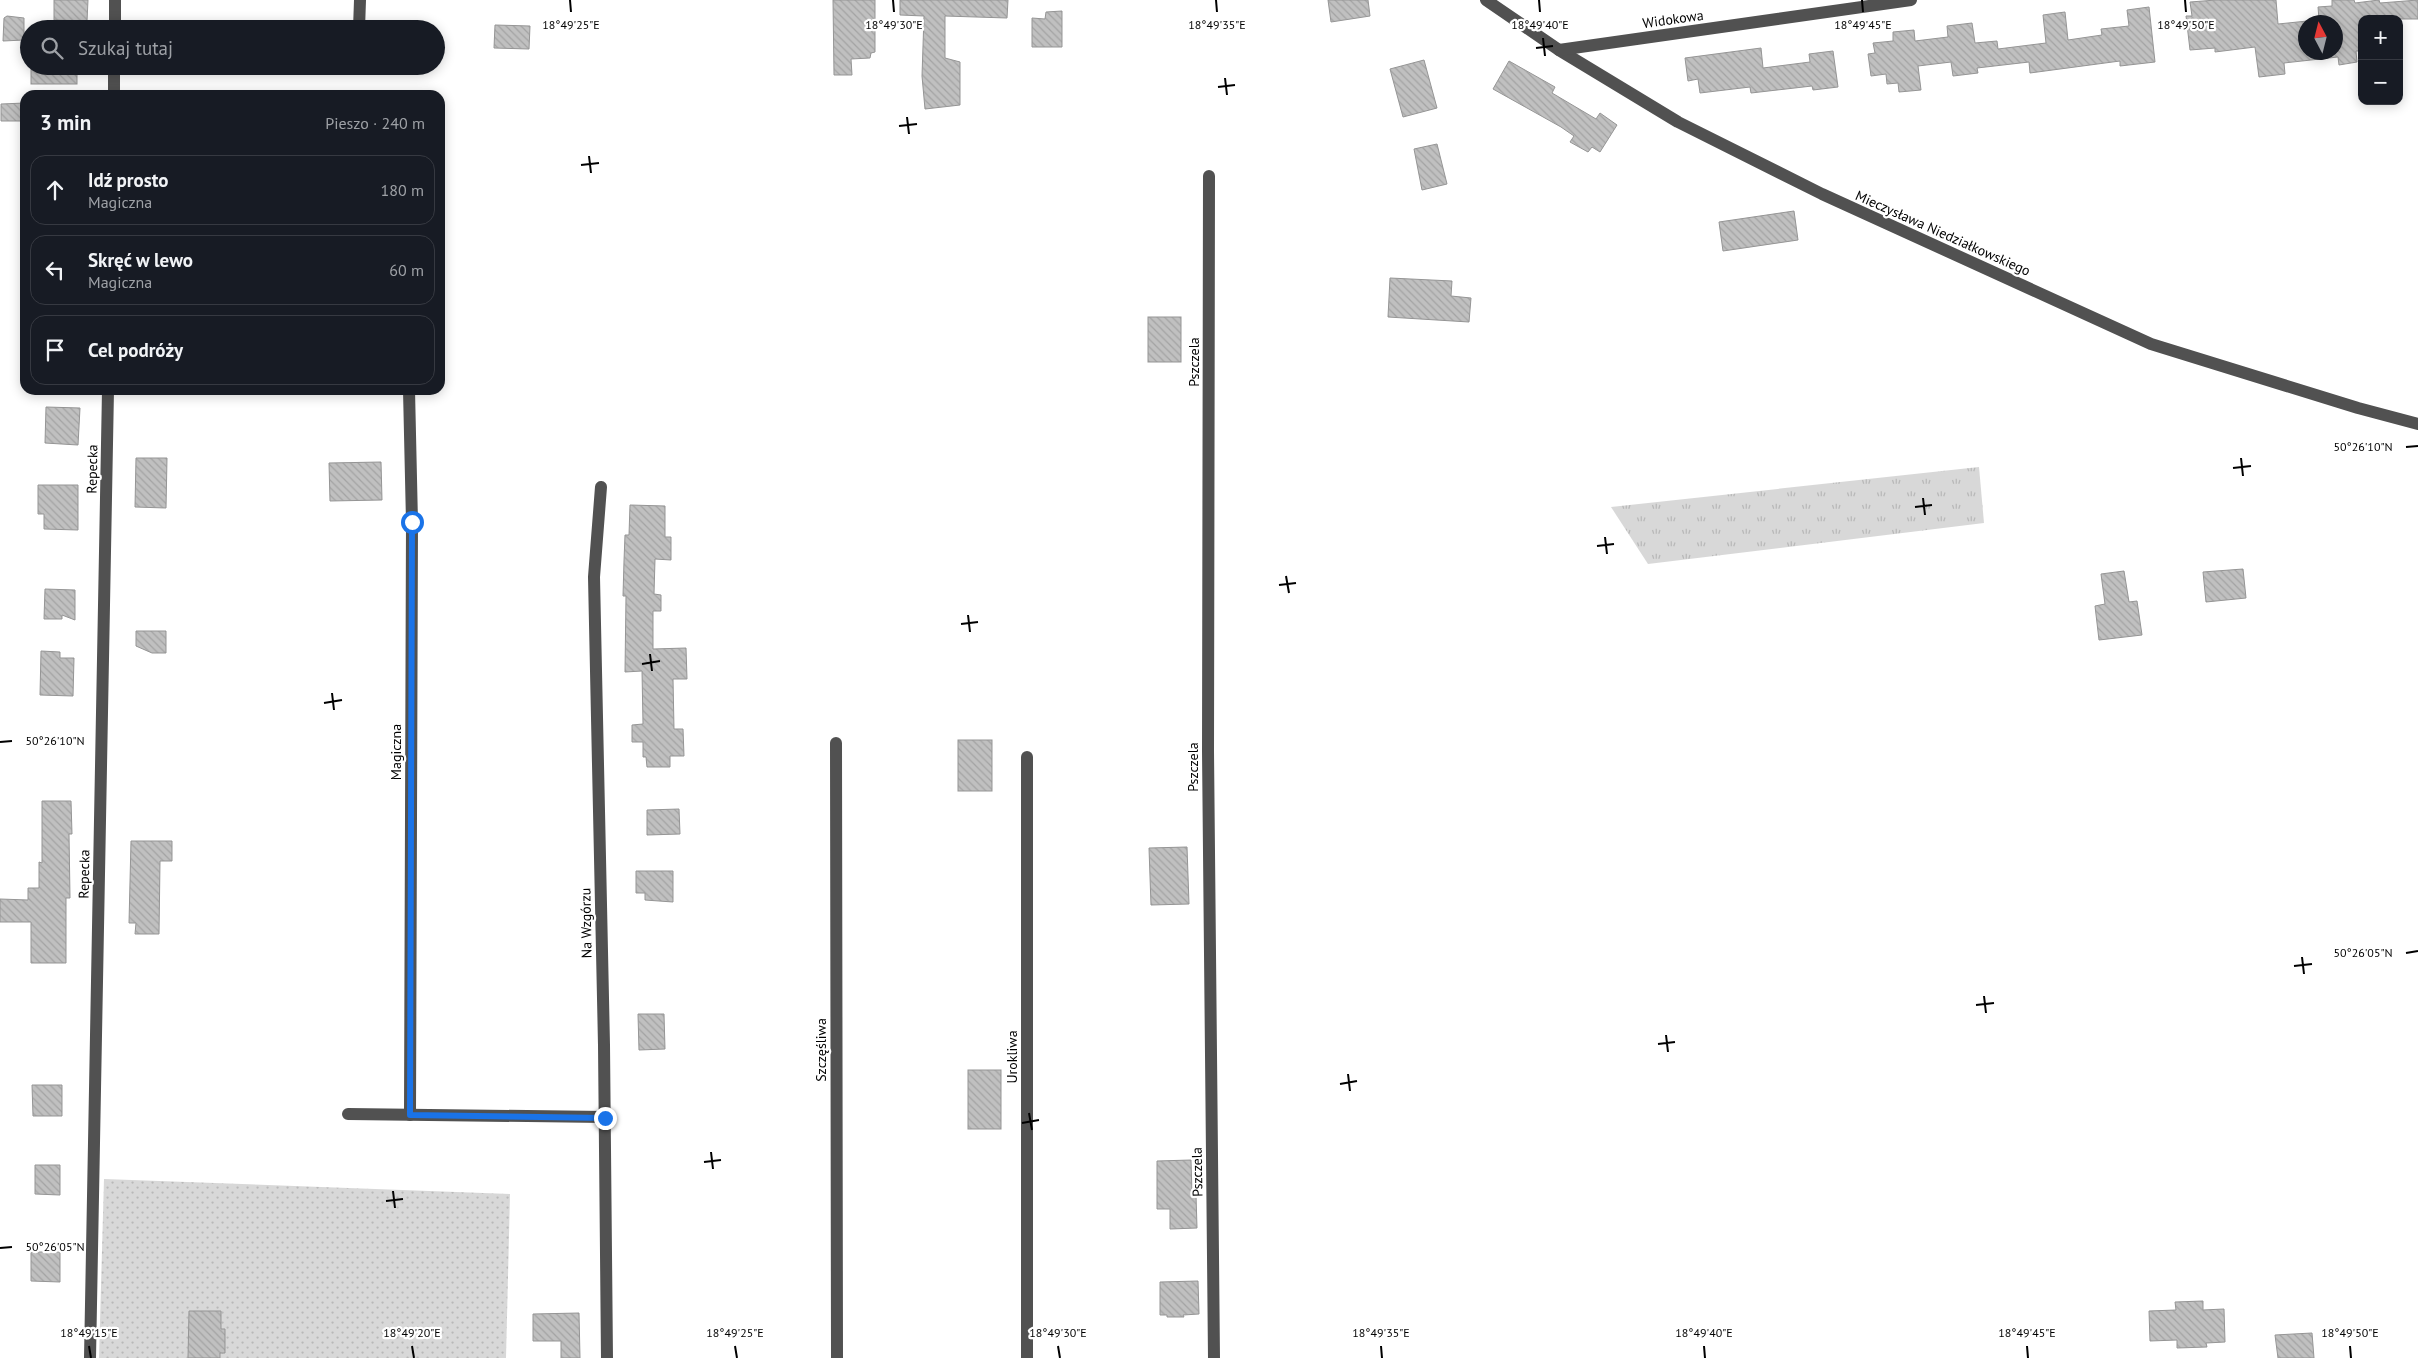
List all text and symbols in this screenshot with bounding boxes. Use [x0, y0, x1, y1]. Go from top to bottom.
street label: Widokowa [1641, 6, 1705, 32]
north arrow [2298, 15, 2343, 60]
map controls [2358, 15, 2403, 105]
button: + [2358, 15, 2403, 60]
text: 18°49'25"E [542, 17, 600, 32]
text: 18°49'30"E [865, 17, 923, 32]
text: 18°49'35"E [1188, 17, 1246, 32]
text: 18°49'40"E [1511, 17, 1569, 32]
text: 18°49'45"E [1834, 17, 1892, 32]
text: 18°49'50"E [2157, 17, 2215, 32]
search box [20, 20, 445, 75]
icon: search [38, 34, 66, 62]
text: Szukaj tutaj [78, 36, 173, 60]
button: − [2358, 60, 2403, 105]
text: 3 min [40, 109, 91, 136]
text: Pieszo · 240 m [325, 113, 425, 133]
text: Idź prosto [88, 168, 168, 192]
icon: ahead [41, 176, 69, 204]
text: 180 m [381, 180, 424, 200]
street label: Mieczysława Niedziałkowskiego [1853, 186, 2033, 280]
text: Magiczna [88, 192, 152, 212]
text: Skręć w lewo [88, 248, 193, 272]
icon: left [41, 256, 69, 284]
text: 60 m [389, 260, 424, 280]
text: Magiczna [88, 272, 152, 292]
icon: arrive [41, 336, 69, 364]
street label: Pszczela [1185, 337, 1203, 387]
text: Cel podróży [88, 338, 183, 362]
text: 50°26'10"N [2333, 439, 2393, 454]
street label: Repecka [83, 444, 101, 494]
route start [401, 511, 424, 534]
street label: Magiczna [387, 724, 405, 780]
text: 50°26'10"N [25, 733, 85, 748]
street label: Pszczela [1184, 742, 1202, 792]
street label: Repecka [75, 849, 93, 899]
street label: Na Wzgórzu [576, 888, 596, 958]
text: 50°26'05"N [2333, 945, 2393, 960]
street label: Szczęśliwa [812, 1018, 830, 1082]
street label: Urokliwa [1003, 1030, 1021, 1084]
route end [594, 1107, 617, 1130]
street label: Pszczela [1188, 1147, 1206, 1197]
text: 50°26'05"N [25, 1239, 85, 1254]
text: 18°49'15"E [60, 1325, 118, 1340]
text: 18°49'20"E [383, 1325, 441, 1340]
text: 18°49'25"E [706, 1325, 764, 1340]
text: 18°49'30"E [1029, 1325, 1087, 1340]
text: 18°49'35"E [1352, 1325, 1410, 1340]
text: 18°49'40"E [1675, 1325, 1733, 1340]
text: 18°49'45"E [1998, 1325, 2056, 1340]
text: 18°49'50"E [2321, 1325, 2379, 1340]

